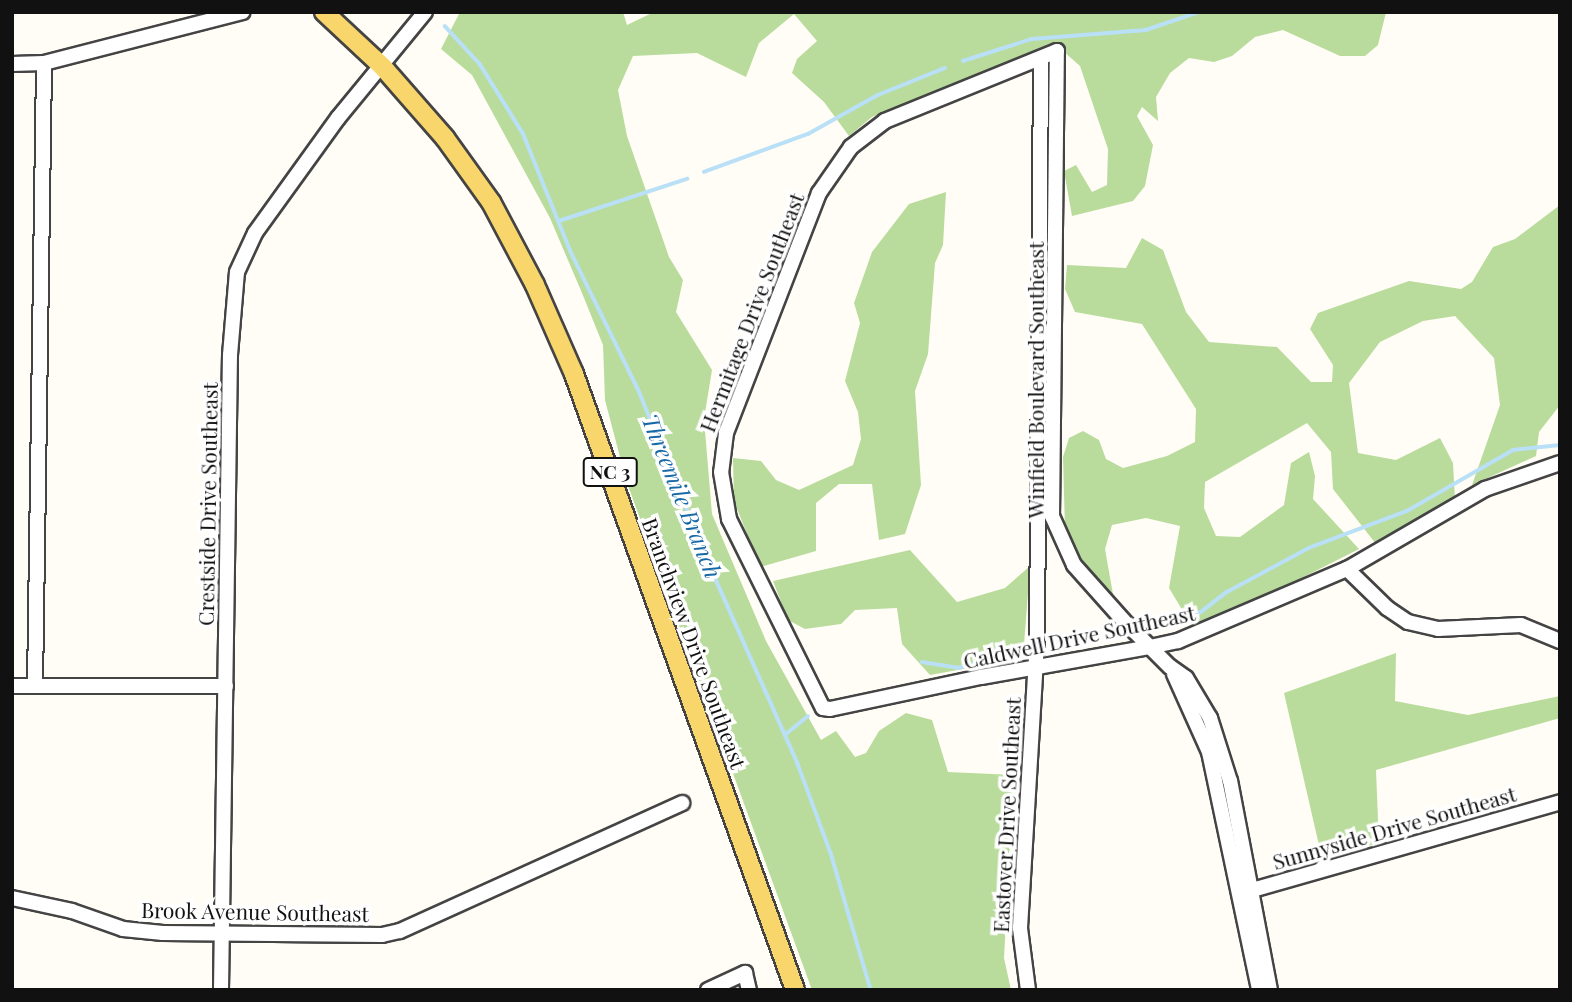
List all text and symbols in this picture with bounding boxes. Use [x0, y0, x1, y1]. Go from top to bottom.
street label: Hermitage Drive Southeast [694, 189, 808, 435]
street label: Winfield Boulevard Southeast [1022, 242, 1048, 518]
street label: Crestside Drive Southeast [192, 382, 222, 626]
water label: Threemile Branch [636, 410, 728, 582]
road number: NC 3 [582, 457, 638, 488]
street label: Branchview Drive Southeast [638, 514, 752, 772]
street label: Caldwell Drive Southeast [961, 599, 1197, 673]
street label: Eastover Drive Southeast [987, 696, 1025, 934]
street label: Sunnyside Drive Southeast [1269, 780, 1519, 874]
street label: Brook Avenue Southeast [140, 896, 370, 926]

